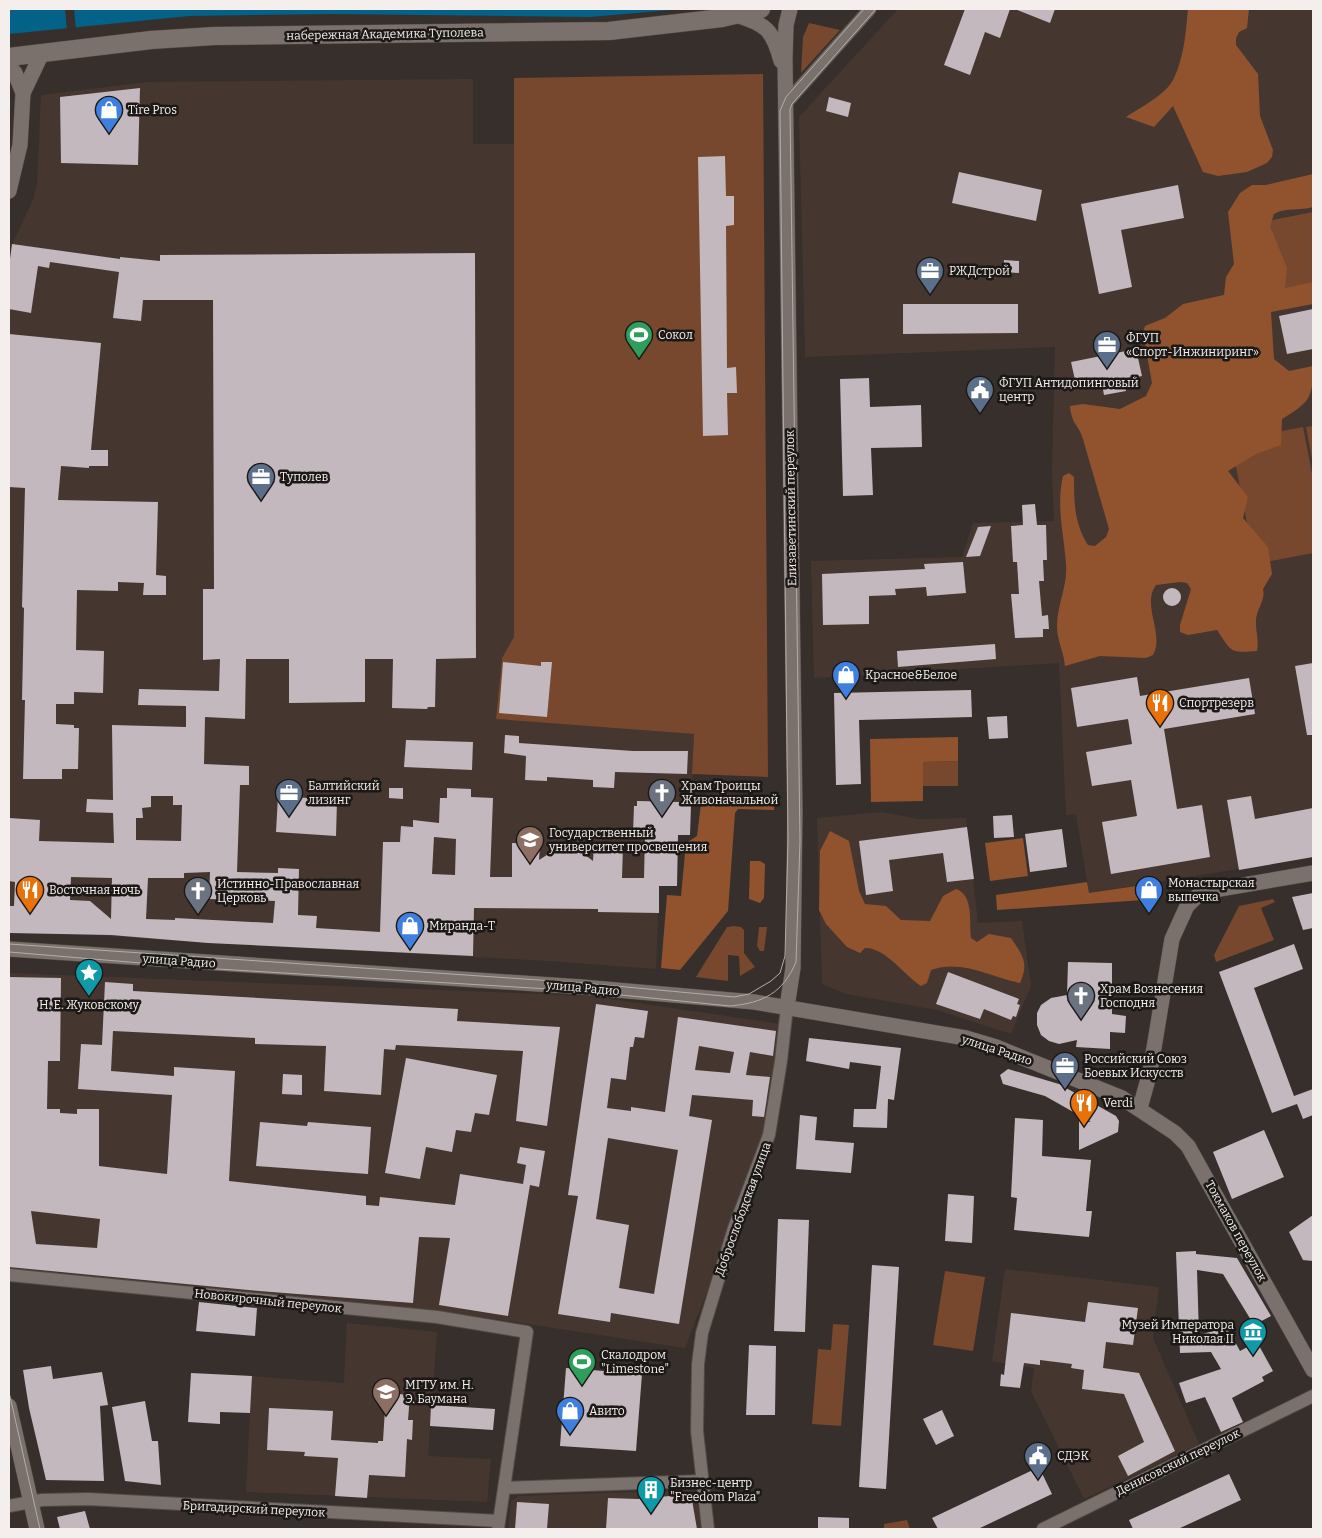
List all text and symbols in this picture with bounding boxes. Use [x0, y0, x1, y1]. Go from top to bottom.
street label: набережная Академика Туполева [286, 25, 484, 43]
shop icon: Tire Pros [94, 95, 124, 134]
place label: Tire Pros [128, 103, 177, 117]
office icon: РЖДстрой [915, 256, 945, 295]
place label: РЖДстрой [949, 264, 1010, 278]
sports icon: Сокол [624, 320, 654, 359]
place label: Сокол [658, 328, 693, 342]
office icon: ФГУП «Спорт-Инжиниринг» [1092, 330, 1122, 369]
place label: ФГУП «Спорт-Инжиниринг» [1126, 331, 1259, 359]
public building icon: ФГУП Антидопинговый центр [965, 375, 995, 414]
place label: ФГУП Антидопинговый центр [999, 376, 1139, 404]
street label: Елизаветинский переулок [783, 430, 799, 586]
office icon: Туполев [246, 462, 276, 501]
place label: Туполев [280, 470, 329, 484]
shop icon: Красное&Белое [831, 660, 861, 699]
place label: Красное&Белое [865, 668, 957, 682]
restaurant icon: Спортрезерв [1145, 688, 1175, 727]
place label: Спортрезерв [1179, 696, 1254, 710]
office icon: Балтийский лизинг [274, 778, 304, 817]
church icon: Храм Троицы Живоначальной [647, 778, 677, 817]
place label: Балтийский лизинг [308, 779, 380, 807]
place label: Храм Троицы Живоначальной [681, 779, 778, 807]
school or university icon: Государственный университет просвещения [515, 825, 545, 864]
place label: Государственный университет просвещения [548, 826, 708, 854]
restaurant icon: Восточная ночь [15, 875, 45, 914]
shop icon: Монастырская выпечка [1134, 875, 1164, 914]
church icon: Истинно-Православная Церковь [183, 876, 213, 915]
place label: Монастырская выпечка [1168, 876, 1255, 904]
place label: Истинно-Православная Церковь [217, 877, 360, 905]
place label: Восточная ночь [49, 883, 140, 897]
shop icon: Миранда-Т [395, 911, 425, 950]
place label: Миранда-Т [429, 919, 495, 933]
street label: улица Радио [141, 951, 216, 971]
place icon: Н. Е. Жуковскому [74, 958, 104, 997]
street label: улица Радио [545, 978, 620, 998]
church icon: Храм Вознесения Господня [1066, 981, 1096, 1020]
place label: Храм Вознесения Господня [1100, 982, 1203, 1010]
place label: Н. Е. Жуковскому [39, 998, 140, 1012]
street label: улица Радио [959, 1032, 1034, 1068]
office icon: Российский Союз Боевых Искусств [1050, 1051, 1080, 1090]
place label: Российский Союз Боевых Искусств [1084, 1052, 1187, 1080]
restaurant icon: Verdi [1069, 1088, 1099, 1127]
place label: Verdi [1103, 1096, 1133, 1110]
street label: Доброслободская улица [712, 1140, 774, 1278]
street label: Токмаков переулок [1202, 1178, 1270, 1284]
street label: Новокирочный переулок [194, 1286, 342, 1316]
museum icon: Музей Императора Николая II [1238, 1317, 1268, 1356]
place label: Музей Императора Николая II [1122, 1318, 1234, 1346]
sports icon: Скалодром "Limestone" [567, 1347, 597, 1386]
place label: Скалодром "Limestone" [601, 1348, 669, 1376]
school or university icon: МГТУ им. Н. Э. Баумана [371, 1377, 401, 1416]
place label: МГТУ им. Н. Э. Баумана [405, 1378, 474, 1406]
shop icon: Авито [555, 1396, 585, 1435]
place label: Авито [589, 1404, 625, 1418]
street label: Денисовский переулок [1114, 1426, 1242, 1498]
public building icon: СДЭК [1023, 1441, 1053, 1480]
place label: СДЭК [1057, 1449, 1089, 1463]
building icon: Бизнес-центр "Freedom Plaza" [636, 1475, 666, 1514]
place label: Бизнес-центр "Freedom Plaza" [670, 1476, 760, 1504]
street label: Бригадирский переулок [182, 1498, 326, 1520]

